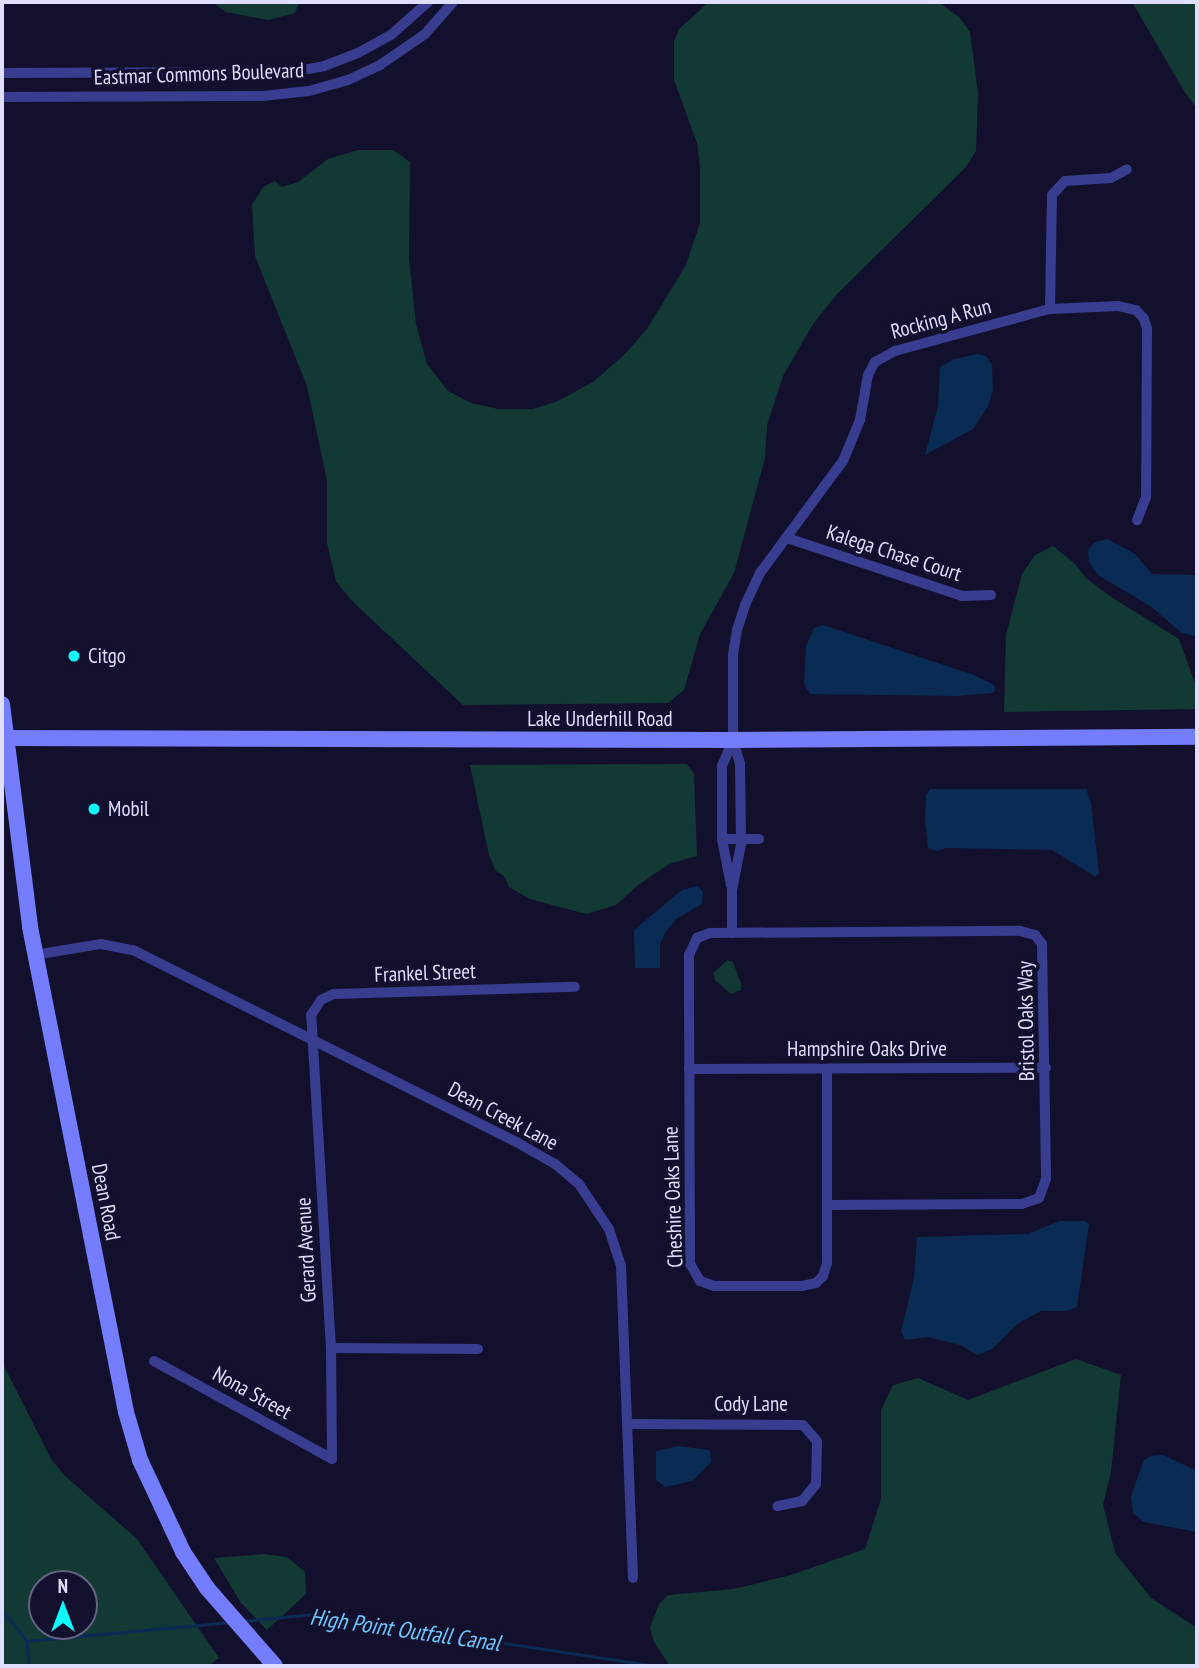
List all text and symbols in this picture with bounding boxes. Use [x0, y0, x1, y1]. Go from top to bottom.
street label: Eastmar Commons Boulevard [93, 58, 305, 90]
street label: Rocking A Run [887, 293, 995, 345]
street label: Kalega Chase Court [823, 519, 965, 587]
place label: Citgo [88, 643, 126, 669]
marker: Citgo [66, 648, 82, 664]
street label: Lake Underhill Road [527, 706, 673, 732]
place label: Mobil [108, 796, 149, 822]
marker: Mobil [86, 801, 102, 817]
street label: Frankel Street [374, 959, 476, 987]
street label: Bristol Oaks Way [1012, 960, 1040, 1082]
street label: Hampshire Oaks Drive [787, 1036, 947, 1062]
street label: Dean Creek Lane [444, 1076, 562, 1156]
street label: Cheshire Oaks Lane [658, 1126, 688, 1268]
street label: Dean Road [86, 1162, 126, 1242]
street label: Gerard Avenue [291, 1197, 321, 1303]
street label: Nona Street [208, 1361, 296, 1425]
street label: Cody Lane [714, 1391, 788, 1417]
north arrow [28, 1570, 98, 1640]
text: N [58, 1574, 68, 1598]
water label: High Point Outfall Canal [308, 1603, 502, 1657]

